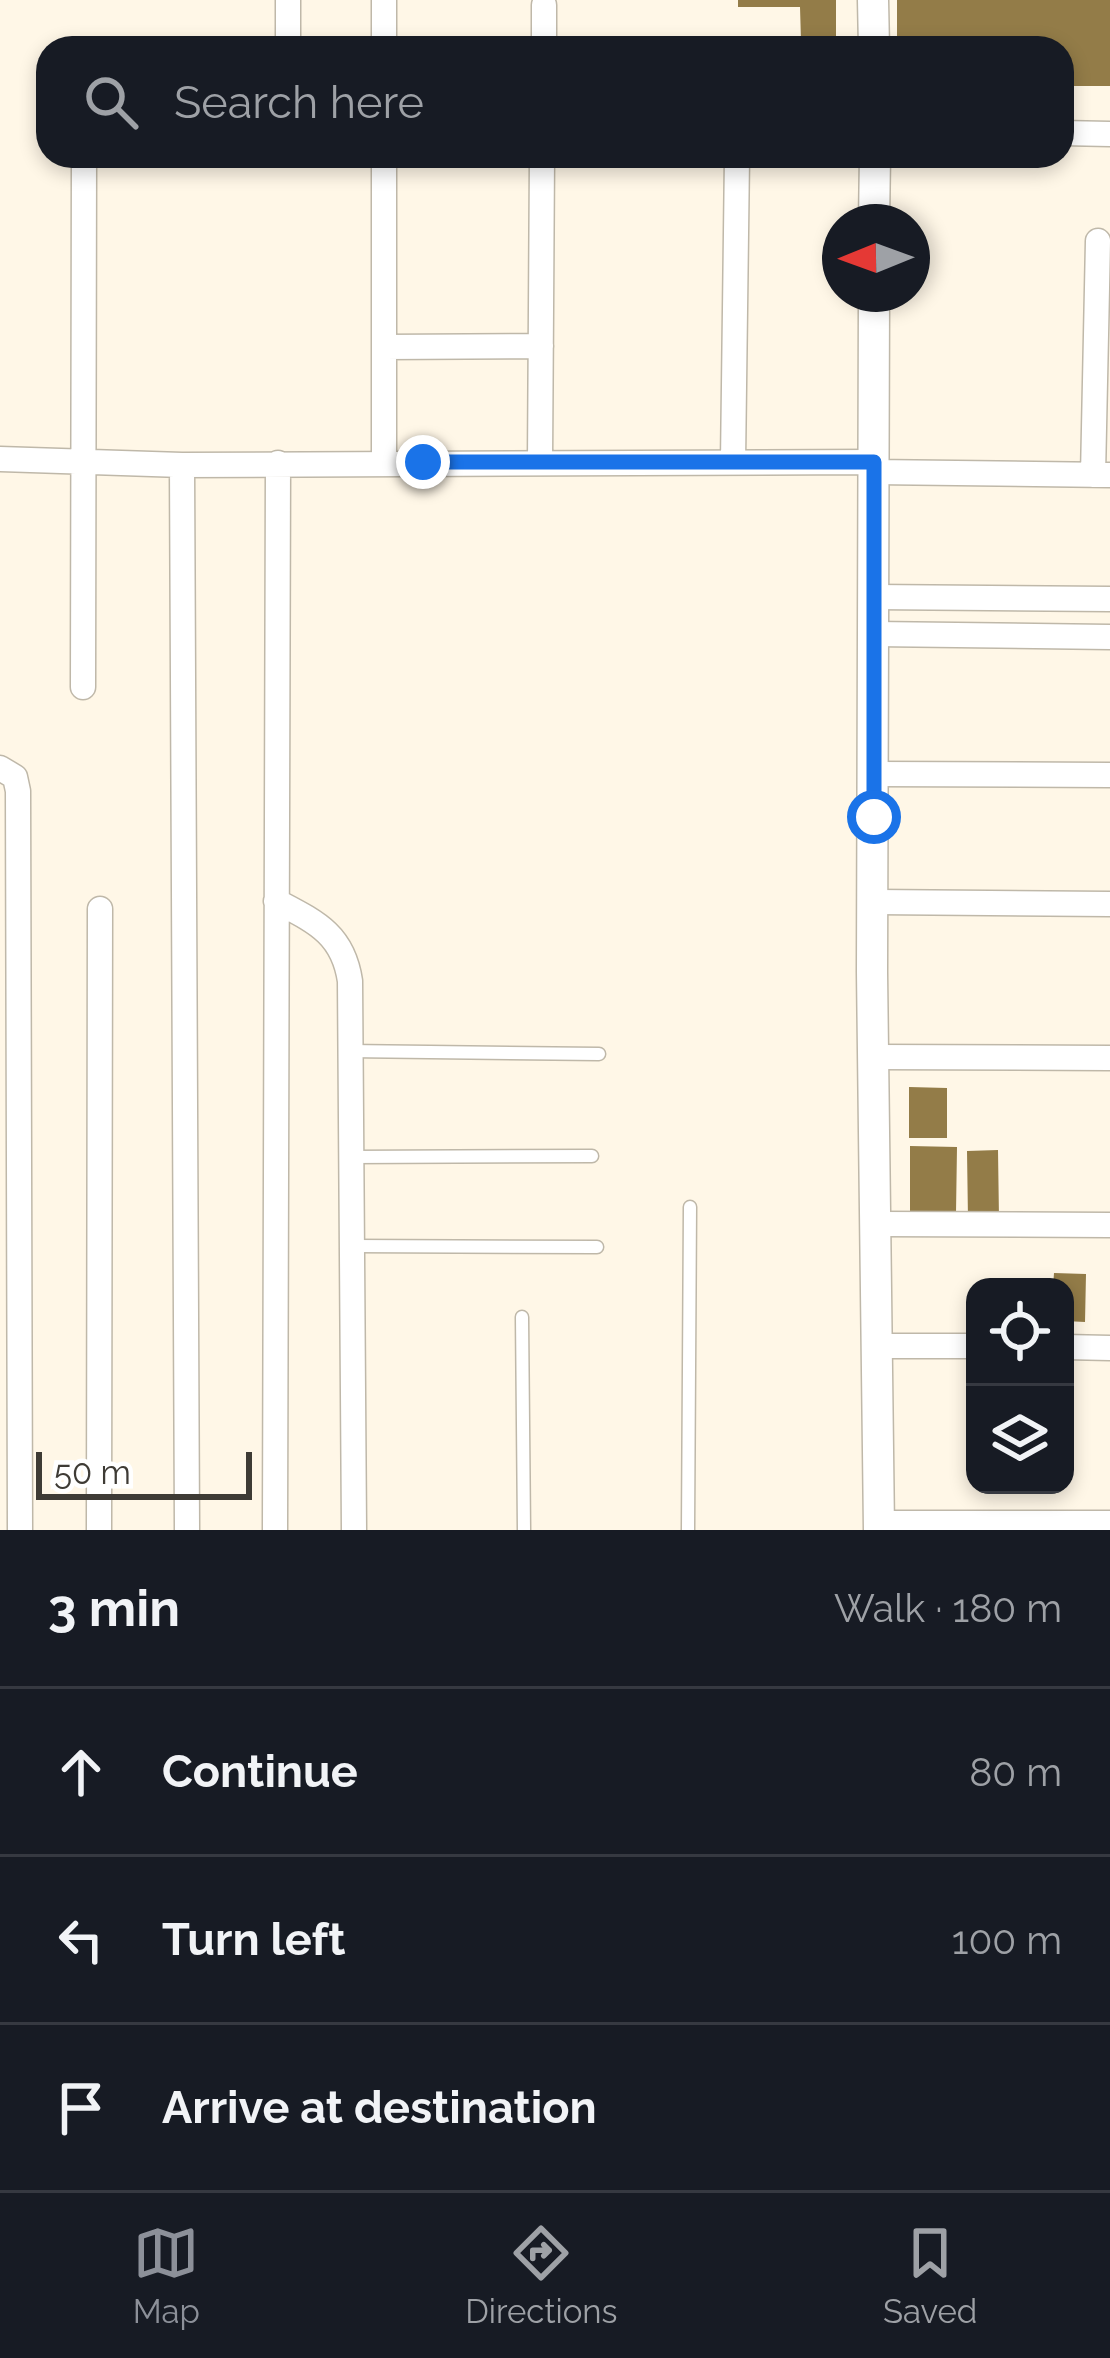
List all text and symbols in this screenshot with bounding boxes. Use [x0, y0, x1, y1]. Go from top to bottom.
search box [36, 36, 1074, 168]
icon: search [78, 69, 144, 135]
text: Search here [174, 76, 424, 129]
north arrow [822, 204, 930, 312]
route end [396, 435, 450, 489]
route start [847, 790, 901, 844]
map controls [966, 1278, 1074, 1494]
button: locate [966, 1278, 1074, 1386]
button: layers [966, 1386, 1074, 1494]
scale bar [36, 1446, 252, 1499]
text: 50 m [54, 1453, 131, 1492]
text: 3 min [48, 1578, 180, 1638]
text: Walk · 180 m [834, 1585, 1062, 1631]
icon: ahead [48, 1739, 114, 1805]
text: Continue [162, 1745, 358, 1798]
text: 80 m [969, 1749, 1062, 1795]
icon: left [48, 1907, 114, 1973]
text: Turn left [162, 1913, 345, 1966]
text: 100 m [952, 1917, 1062, 1963]
icon: arrive [48, 2075, 114, 2141]
text: Arrive at destination [162, 2081, 597, 2134]
tab: Map [133, 2220, 200, 2331]
tab: Directions [465, 2220, 618, 2331]
tab: Saved [883, 2220, 977, 2331]

